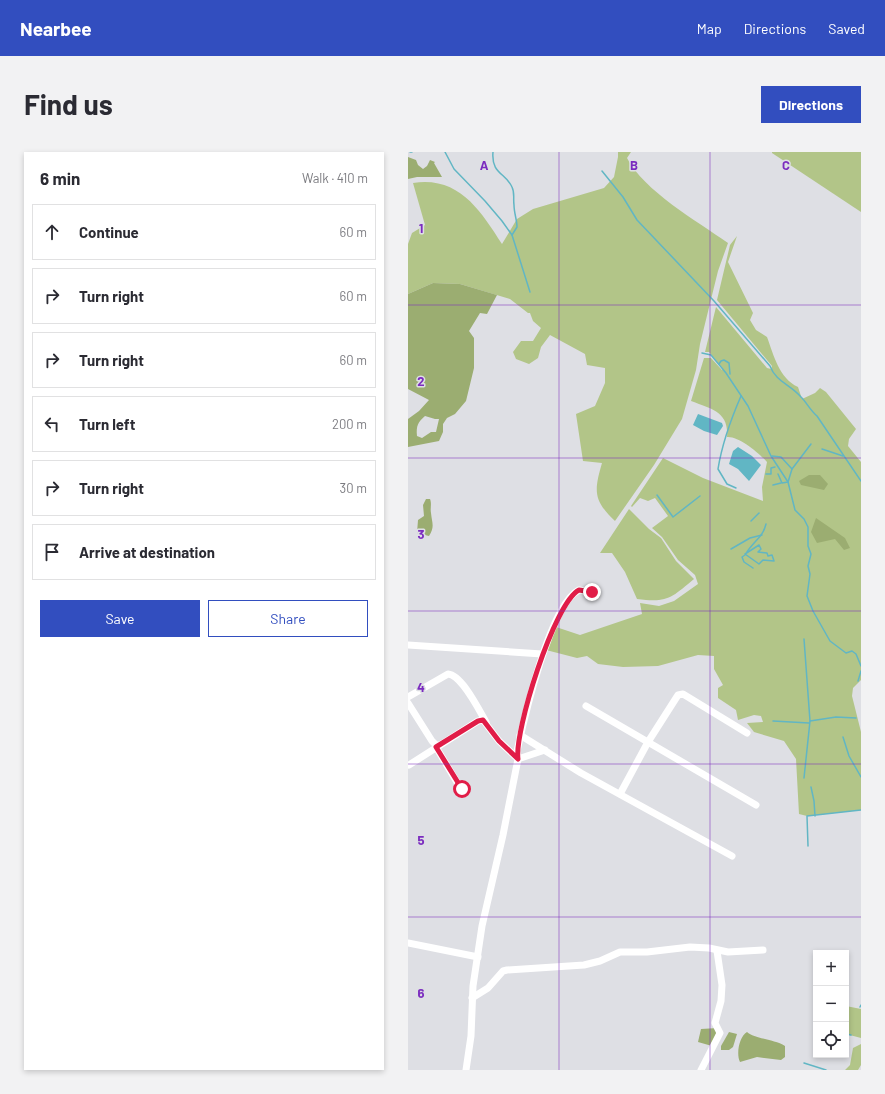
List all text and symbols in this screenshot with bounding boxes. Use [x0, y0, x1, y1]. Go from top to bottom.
text: Nearbee [20, 17, 92, 40]
text: Map [697, 20, 722, 37]
text: Directions [744, 20, 806, 37]
text: Saved [828, 20, 865, 37]
button: Directions [761, 86, 861, 123]
text: Find us [24, 87, 113, 121]
text: A [480, 157, 489, 173]
text: B [630, 157, 638, 173]
text: C [782, 157, 790, 173]
text: 6 min [40, 168, 80, 188]
text: Walk · 410 m [302, 170, 368, 186]
text: 1 [419, 220, 423, 236]
icon: ahead [41, 221, 63, 243]
text: Continue [79, 223, 139, 241]
text: 60 m [340, 224, 367, 240]
icon: right [41, 285, 63, 307]
text: Turn right [79, 287, 144, 305]
text: 60 m [340, 288, 367, 304]
icon: right [41, 349, 63, 371]
text: Turn right [79, 351, 144, 369]
text: 60 m [340, 352, 367, 368]
text: 2 [417, 373, 425, 389]
icon: left [41, 413, 63, 435]
text: Turn left [79, 415, 135, 433]
text: 200 m [332, 416, 367, 432]
icon: right [41, 477, 63, 499]
text: Turn right [79, 479, 144, 497]
text: 30 m [340, 480, 367, 496]
text: 3 [417, 526, 425, 542]
icon: arrive [41, 541, 63, 563]
text: Arrive at destination [79, 543, 215, 561]
route end [583, 583, 601, 601]
button: Save [40, 600, 200, 637]
button: Share [208, 600, 368, 637]
text: 4 [417, 679, 425, 695]
route start [453, 780, 471, 798]
text: 5 [417, 832, 425, 848]
map controls [813, 950, 849, 1058]
button: + [813, 950, 849, 986]
text: 6 [418, 985, 425, 1001]
button: − [813, 986, 849, 1022]
button: locate [813, 1022, 849, 1058]

